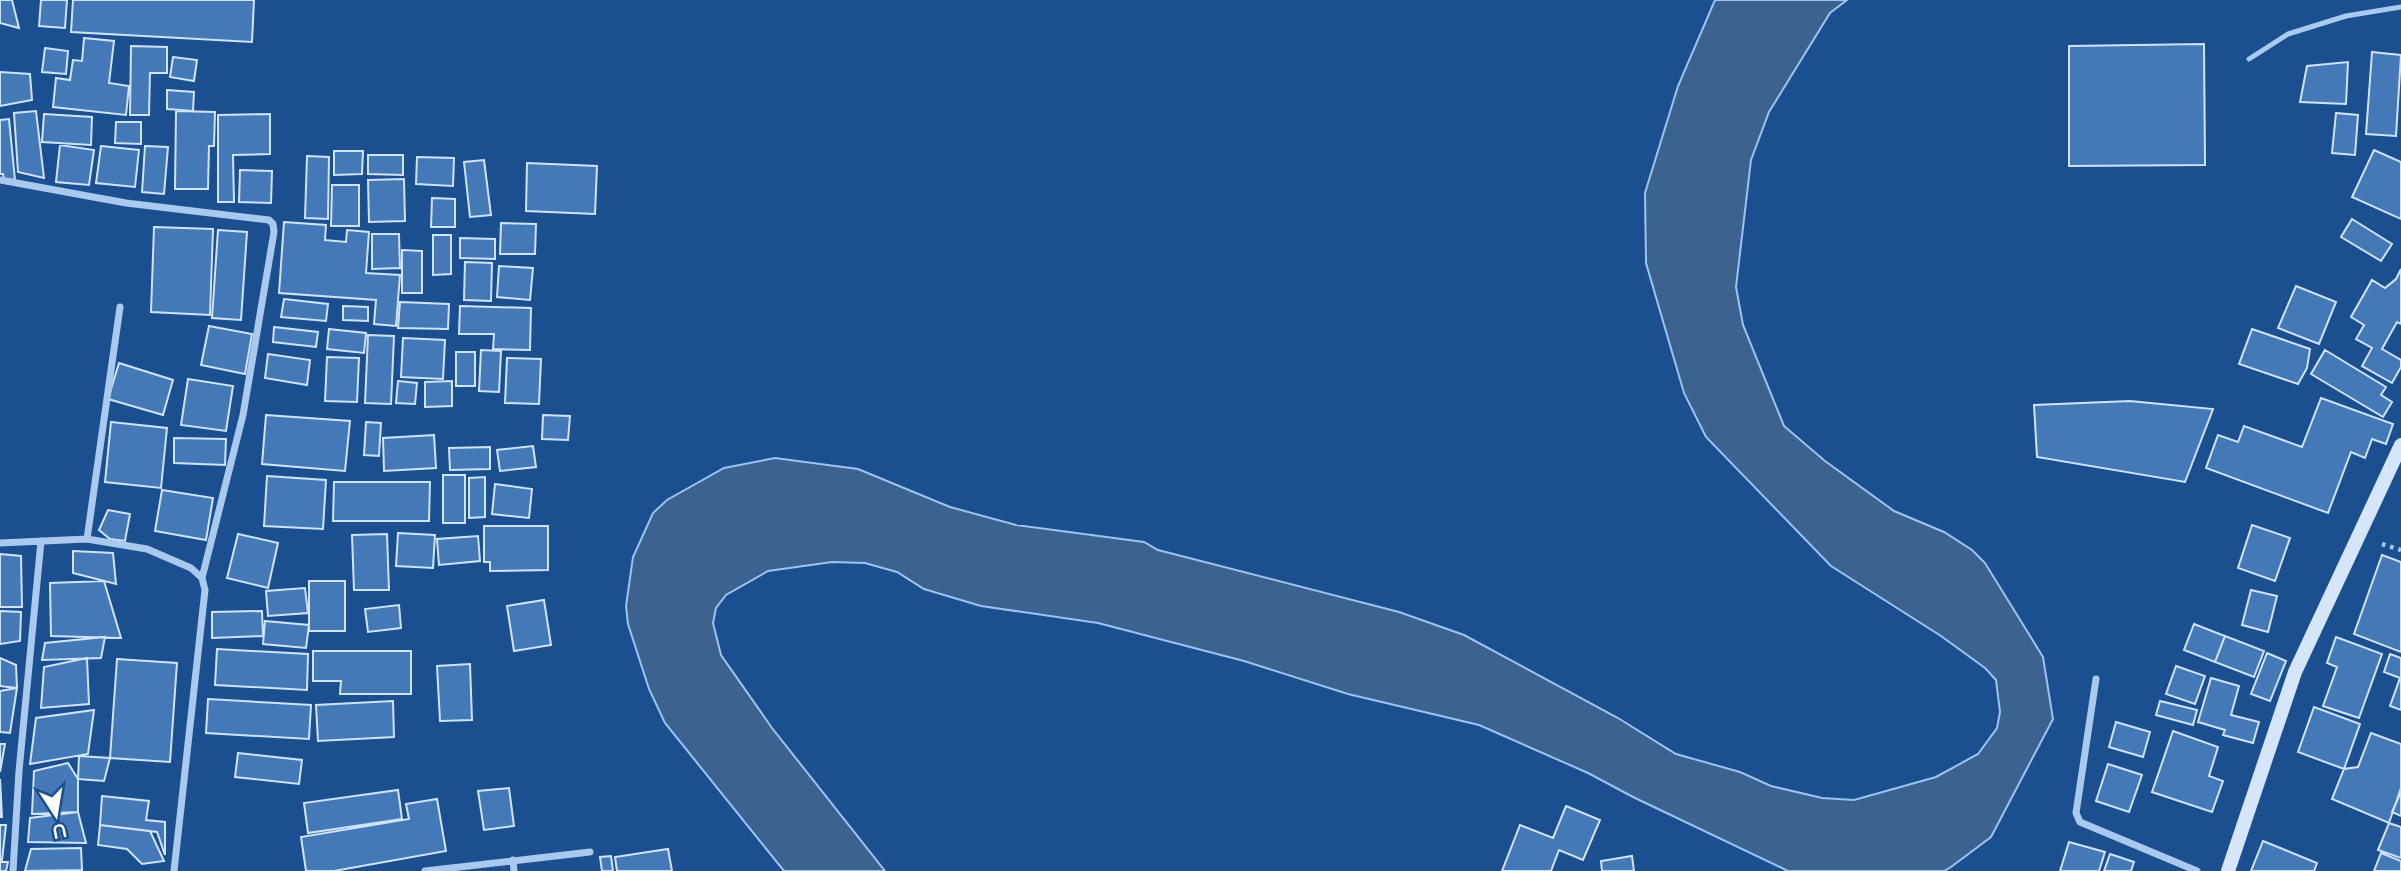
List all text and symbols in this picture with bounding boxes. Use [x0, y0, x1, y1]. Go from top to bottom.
north arrow [21, 780, 91, 850]
text: U [50, 816, 69, 845]

